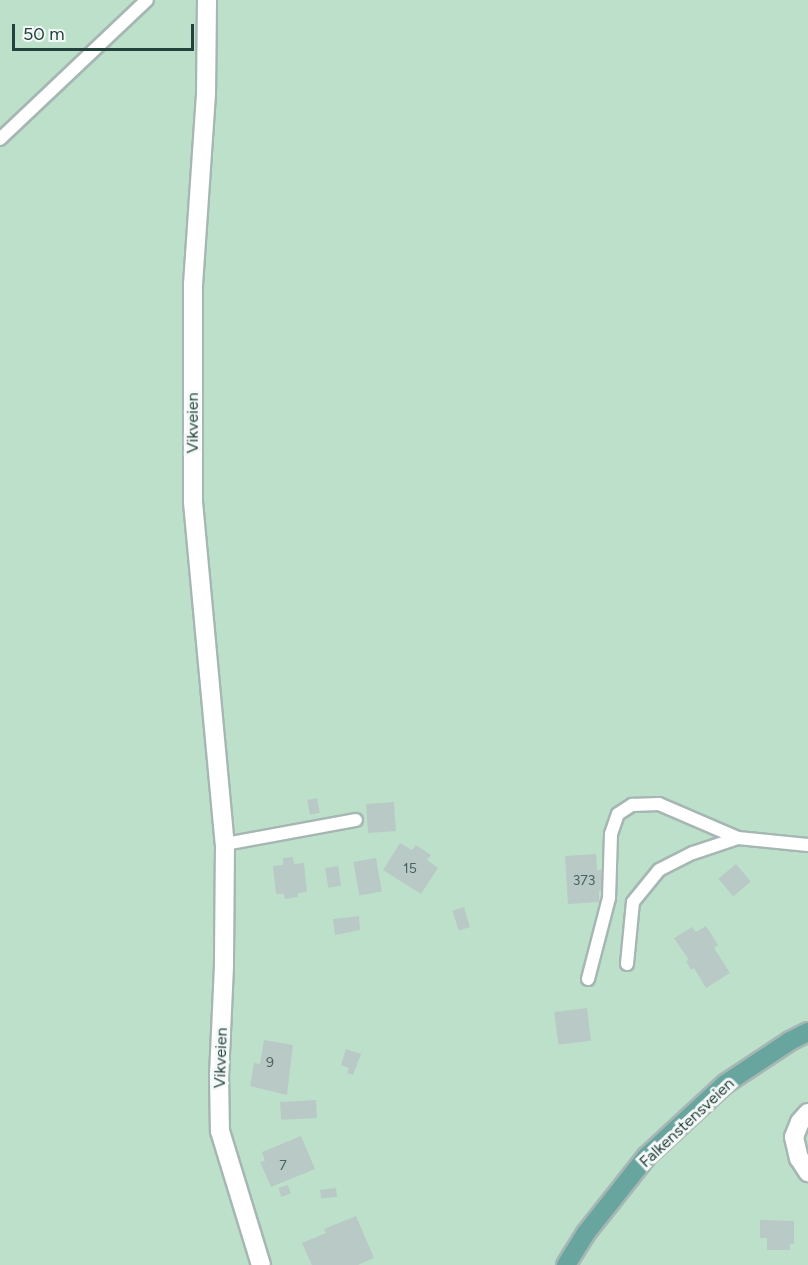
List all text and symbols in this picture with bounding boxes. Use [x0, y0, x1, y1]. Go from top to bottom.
scale bar [15, 12, 196, 50]
text: 50 m [23, 23, 65, 45]
street label: Vikveien [183, 393, 203, 453]
house number: 15 [403, 861, 417, 877]
house number: 373 [573, 873, 595, 889]
street label: Vikveien [210, 1027, 232, 1089]
house number: 9 [266, 1055, 274, 1071]
street label: Falkenstensveien [636, 1074, 738, 1172]
house number: 7 [279, 1158, 287, 1174]

